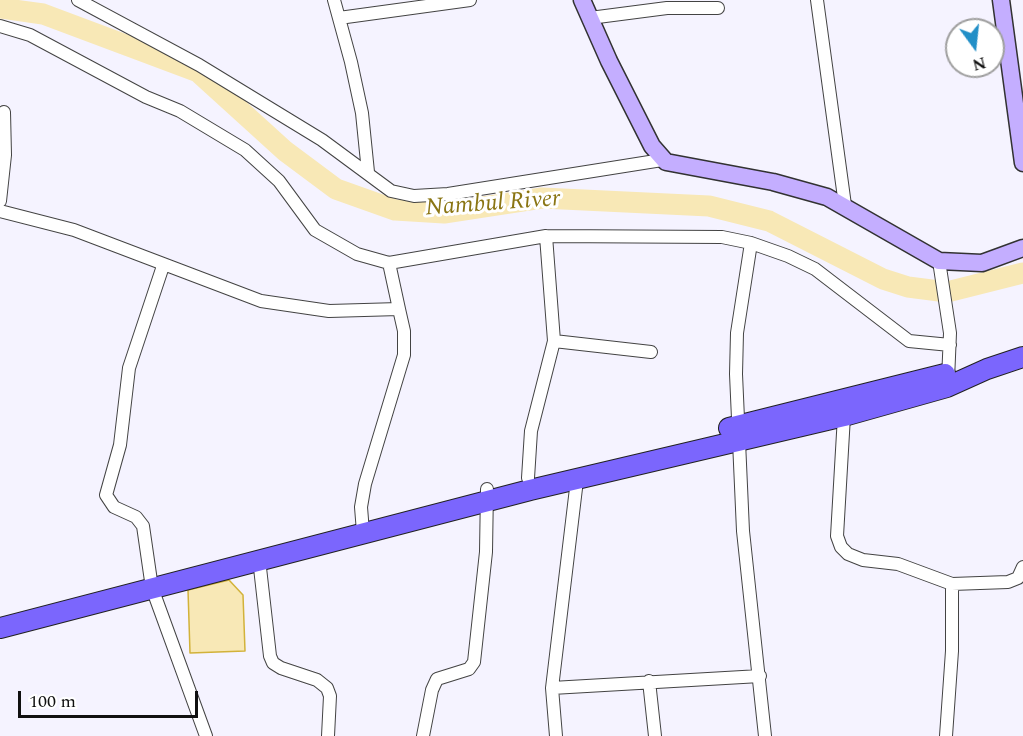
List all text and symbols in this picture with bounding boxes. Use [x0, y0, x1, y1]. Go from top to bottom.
north arrow [945, 18, 1005, 78]
text: N [970, 50, 989, 77]
water label: Nambul River [425, 186, 561, 224]
scale bar [21, 679, 201, 717]
text: 100 m [29, 688, 76, 715]

